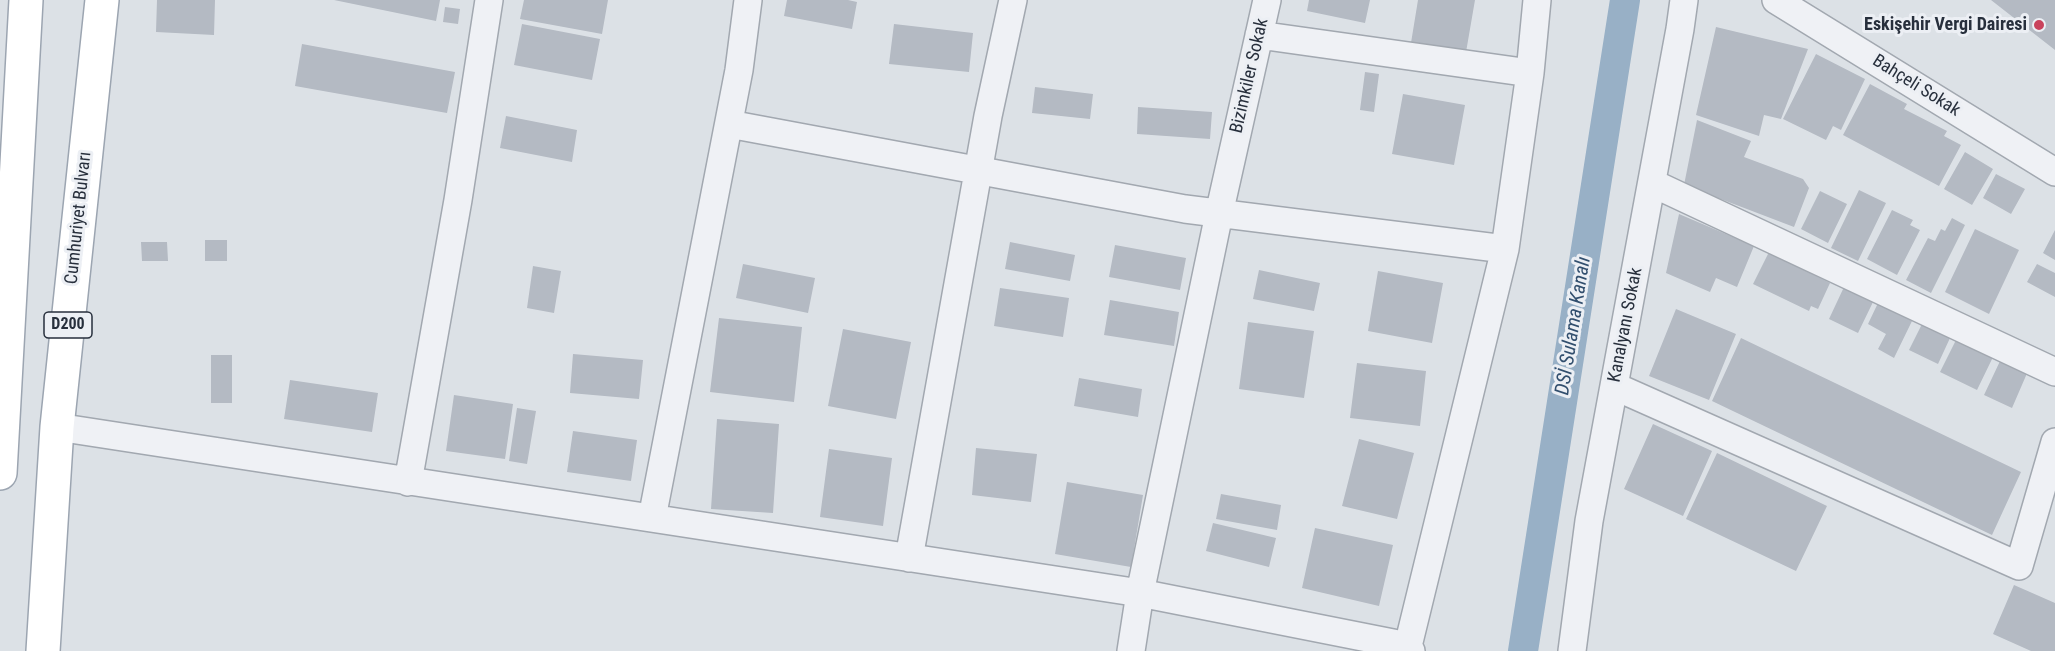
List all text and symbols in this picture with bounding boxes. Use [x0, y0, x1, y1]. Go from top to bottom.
place label: Eskişehir Vergi Dairesi [1864, 14, 2027, 36]
street label: Bizimkiler Sokak [1226, 16, 1274, 136]
marker: Eskişehir Vergi Dairesi [2032, 18, 2046, 32]
street label: Bahçeli Sokak [1868, 50, 1964, 122]
street label: Cumhuriyet Bulvarı [61, 151, 97, 285]
water label: DSİ Sulama Kanalı [1551, 255, 1597, 397]
street label: Kanalyanı Sokak [1604, 266, 1648, 384]
road number: D200 [44, 312, 92, 338]

